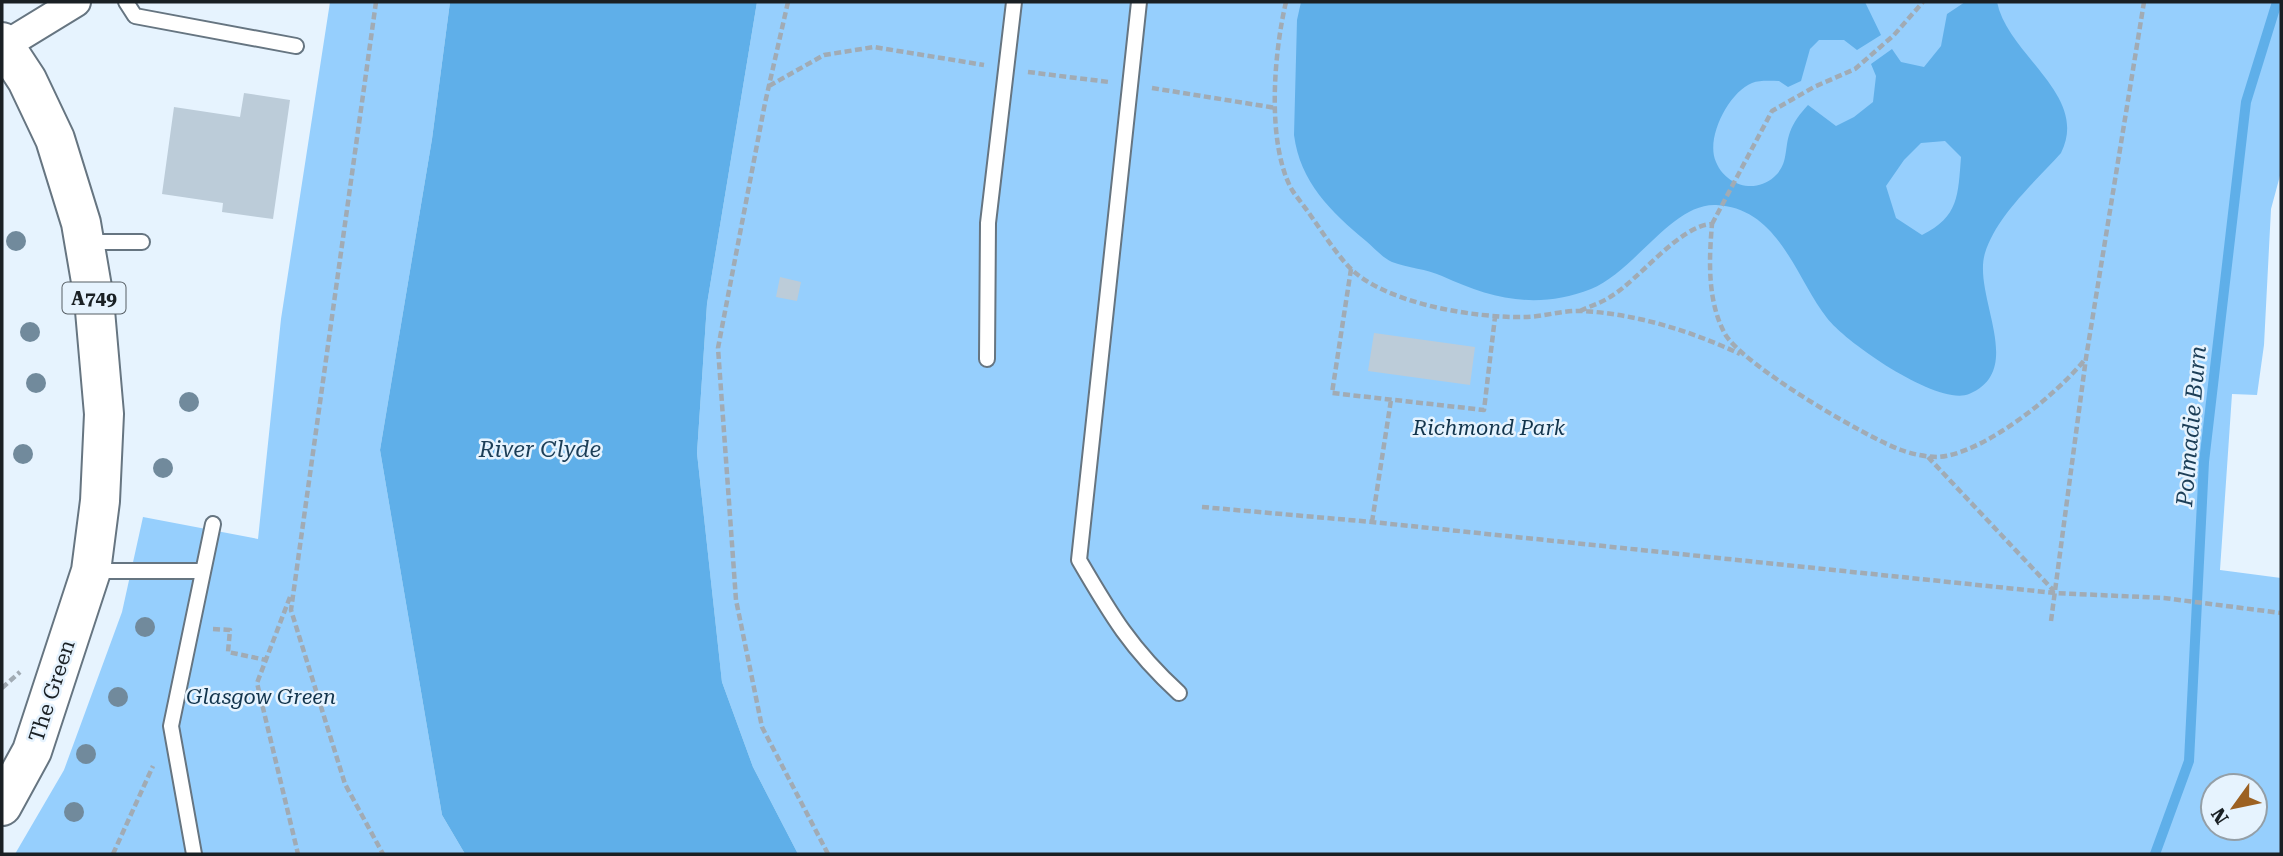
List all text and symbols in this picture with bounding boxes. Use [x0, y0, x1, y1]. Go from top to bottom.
road number: A749 [62, 282, 126, 314]
water label: Polmadie Burn [2171, 345, 2212, 508]
park label: Richmond Park [1412, 416, 1566, 440]
water label: River Clyde [478, 436, 601, 463]
street label: The Green [24, 636, 80, 745]
park label: Glasgow Green [186, 685, 336, 709]
north arrow [2199, 772, 2269, 842]
text: N [2206, 803, 2234, 828]

